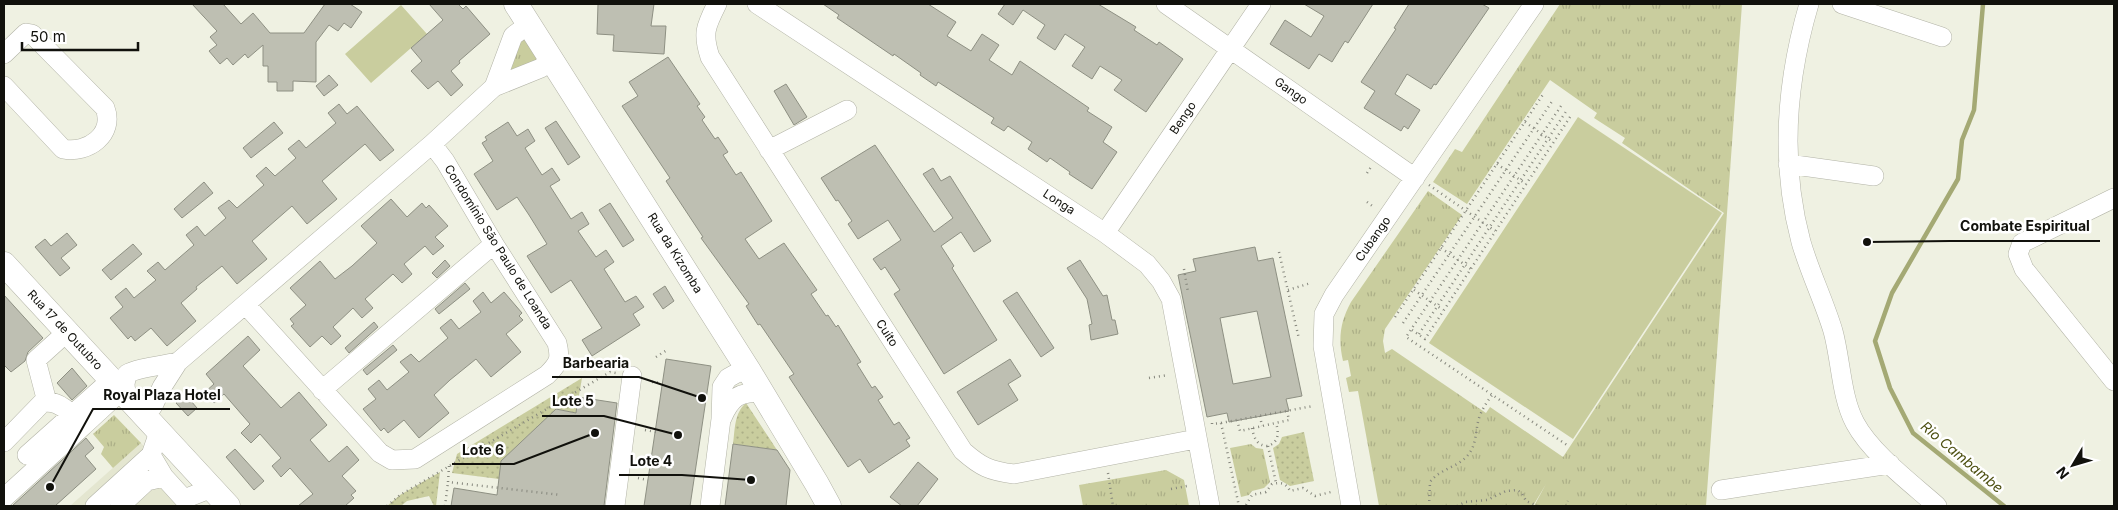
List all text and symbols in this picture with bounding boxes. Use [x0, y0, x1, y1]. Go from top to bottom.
scale bar [22, 20, 139, 52]
text: 50 m [30, 27, 66, 46]
street label: Gango [1272, 74, 1311, 107]
street label: Bengo [1166, 98, 1199, 137]
street label: Condomínio São Paulo de Loanda [441, 162, 555, 332]
street label: Longa [1040, 186, 1078, 217]
street label: Rua da Kizomba [645, 210, 706, 296]
callout: Combate Espiritual [1950, 212, 2100, 241]
street label: Cubango [1352, 213, 1394, 264]
text: Combate Espiritual [1960, 217, 2090, 234]
street label: Rua 17 de Outubro [24, 287, 106, 373]
street label: Cuito [873, 316, 902, 349]
callout: Barbearia [552, 348, 639, 377]
text: Barbearia [563, 354, 629, 371]
callout: Royal Plaza Hotel [93, 380, 230, 409]
text: Royal Plaza Hotel [103, 386, 221, 403]
callout: Lote 5 [542, 387, 604, 416]
text: Lote 5 [552, 392, 594, 409]
water label: Rio Cambambe [1918, 417, 2007, 496]
callout: Lote 6 [452, 435, 514, 464]
north arrow [2048, 440, 2098, 490]
text: Lote 6 [462, 441, 504, 458]
callout: Lote 4 [619, 446, 682, 475]
text: Lote 4 [630, 452, 672, 469]
text: N [2052, 464, 2072, 483]

